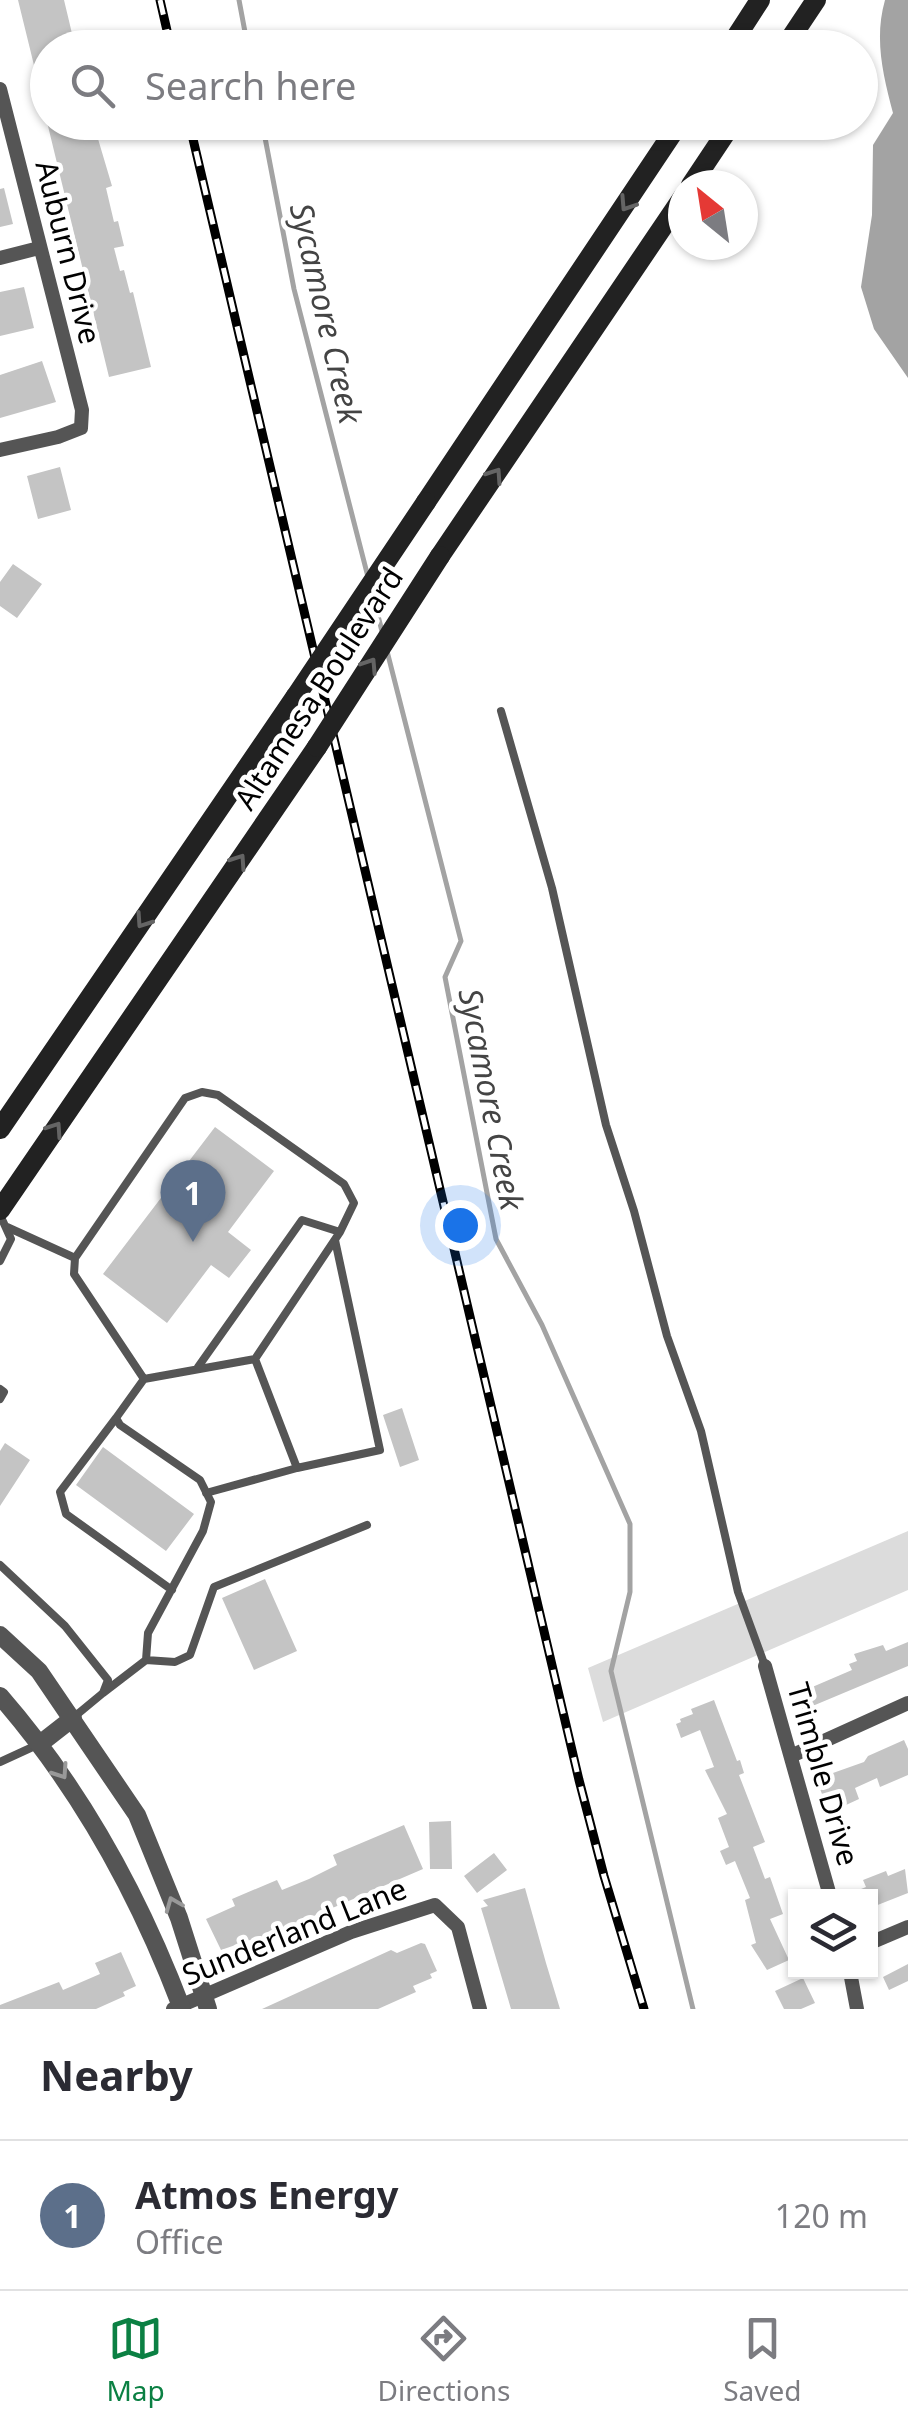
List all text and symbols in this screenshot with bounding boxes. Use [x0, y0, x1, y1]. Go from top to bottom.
search box [30, 30, 878, 140]
icon: search [65, 58, 120, 113]
text: Search here [145, 59, 356, 111]
street label: Auburn Drive [26, 156, 112, 348]
north arrow [668, 170, 758, 260]
one-way arrow [620, 194, 639, 212]
water label: Sycamore Creek [281, 199, 373, 428]
one-way arrow [482, 468, 501, 486]
street label: Altamesa Boulevard [224, 559, 412, 817]
one-way arrow [358, 657, 377, 675]
one-way arrow [227, 854, 245, 873]
one-way arrow [137, 910, 155, 929]
water label: Sycamore Creek [449, 985, 535, 1215]
one-way arrow [43, 1122, 61, 1141]
pin: 1 [160, 1160, 226, 1242]
your location [435, 1200, 486, 1251]
street label: Trimble Drive [778, 1678, 870, 1870]
one-way arrow [48, 1762, 67, 1780]
street label: Sunderland Lane [176, 1867, 412, 1995]
map controls [788, 1889, 878, 1979]
button: layers [788, 1889, 878, 1979]
one-way arrow [164, 1896, 184, 1913]
text: Nearby [40, 2046, 193, 2103]
text: Atmos Energy [135, 2168, 399, 2220]
text: 1 [63, 2194, 82, 2237]
text: 120 m [775, 2194, 868, 2237]
text: Office [135, 2220, 224, 2263]
tab: Map [106, 2311, 165, 2409]
tab: Directions [378, 2311, 510, 2409]
tab: Saved [723, 2311, 802, 2409]

